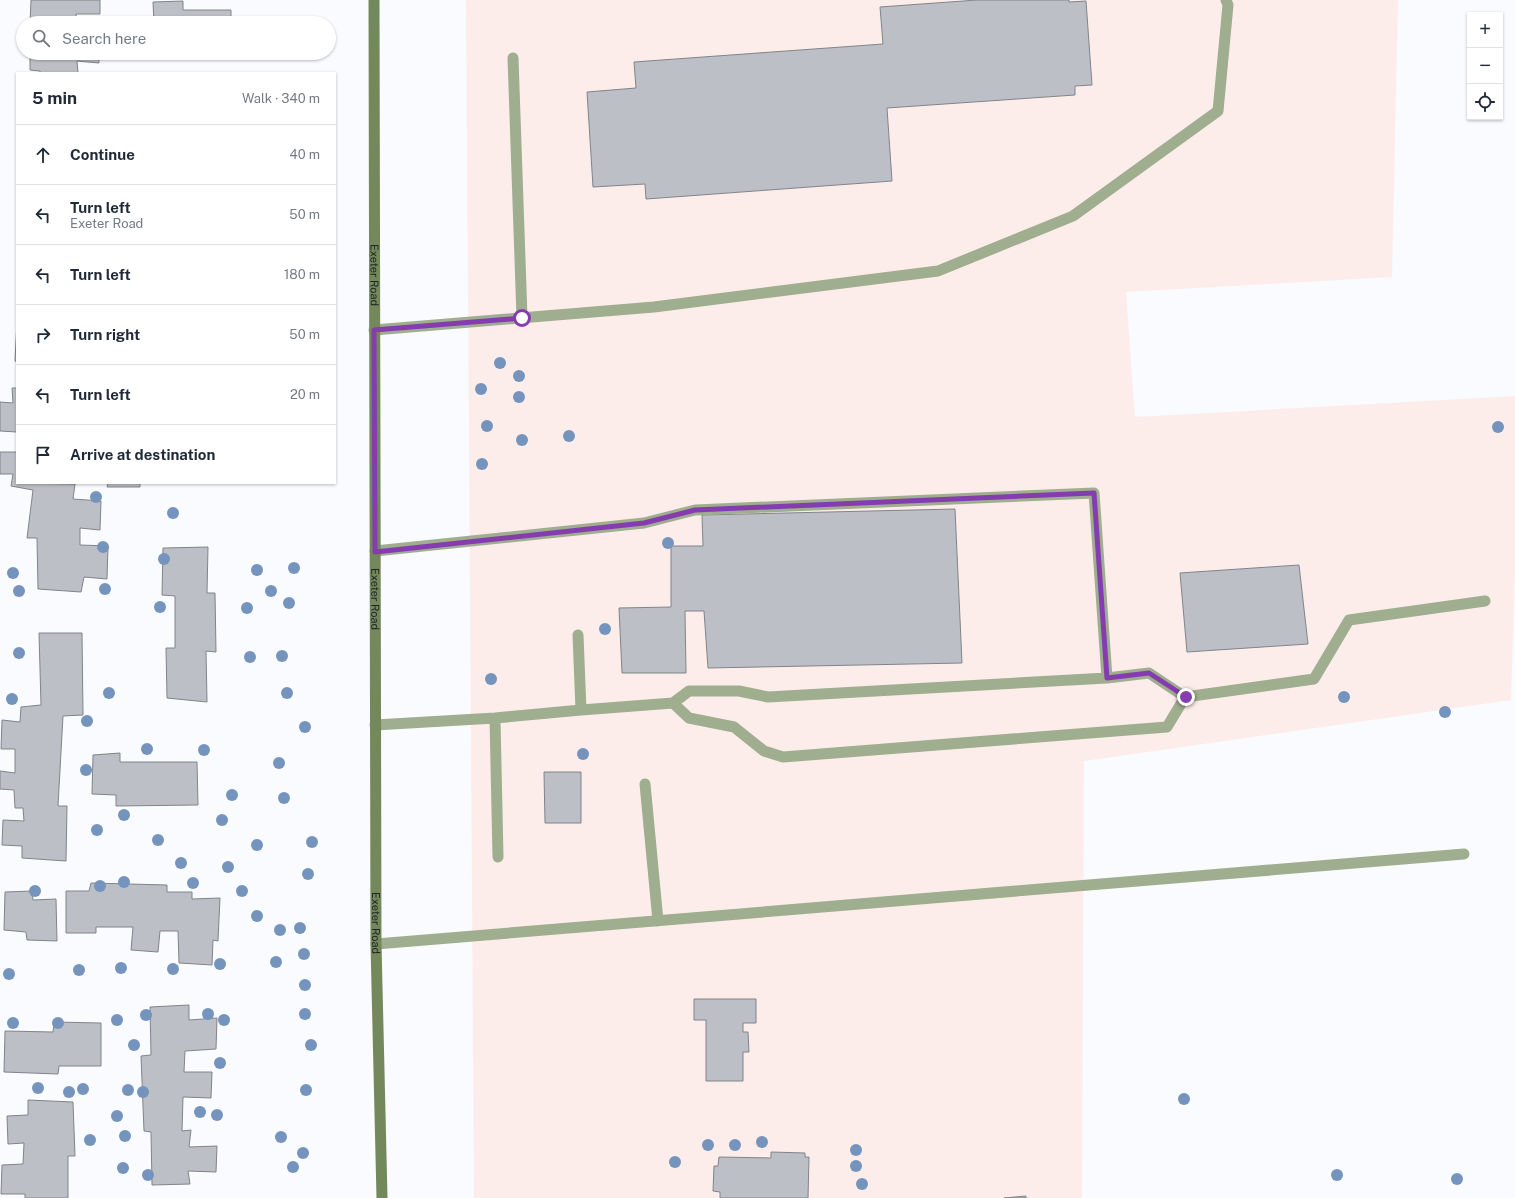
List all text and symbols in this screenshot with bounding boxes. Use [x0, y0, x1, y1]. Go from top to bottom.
map controls [1467, 12, 1503, 120]
button: + [1467, 12, 1503, 48]
search box [16, 16, 336, 60]
icon: search [30, 27, 52, 49]
text: Search here [62, 30, 146, 47]
button: − [1467, 48, 1503, 84]
button: locate [1467, 84, 1503, 120]
text: 5 min [32, 88, 77, 108]
text: Walk · 340 m [242, 91, 320, 106]
icon: ahead [32, 144, 54, 166]
text: Continue [70, 146, 135, 163]
text: 40 m [289, 147, 320, 162]
text: Turn left [70, 199, 131, 216]
icon: left [32, 204, 54, 226]
text: 50 m [289, 207, 320, 222]
text: Exeter Road [70, 216, 143, 231]
street label: Exeter Road [369, 244, 381, 306]
icon: left [32, 264, 54, 286]
text: Turn left [70, 266, 131, 283]
text: 180 m [284, 267, 320, 282]
route start [513, 309, 531, 327]
icon: right [32, 324, 54, 346]
text: Turn right [70, 326, 140, 343]
text: 50 m [289, 327, 320, 342]
icon: left [32, 384, 54, 406]
text: Turn left [70, 386, 131, 403]
text: 20 m [290, 387, 320, 402]
icon: arrive [32, 444, 54, 466]
text: Arrive at destination [70, 446, 215, 463]
street label: Exeter Road [369, 568, 381, 630]
route end [1177, 688, 1195, 706]
street label: Exeter Road [370, 892, 382, 954]

